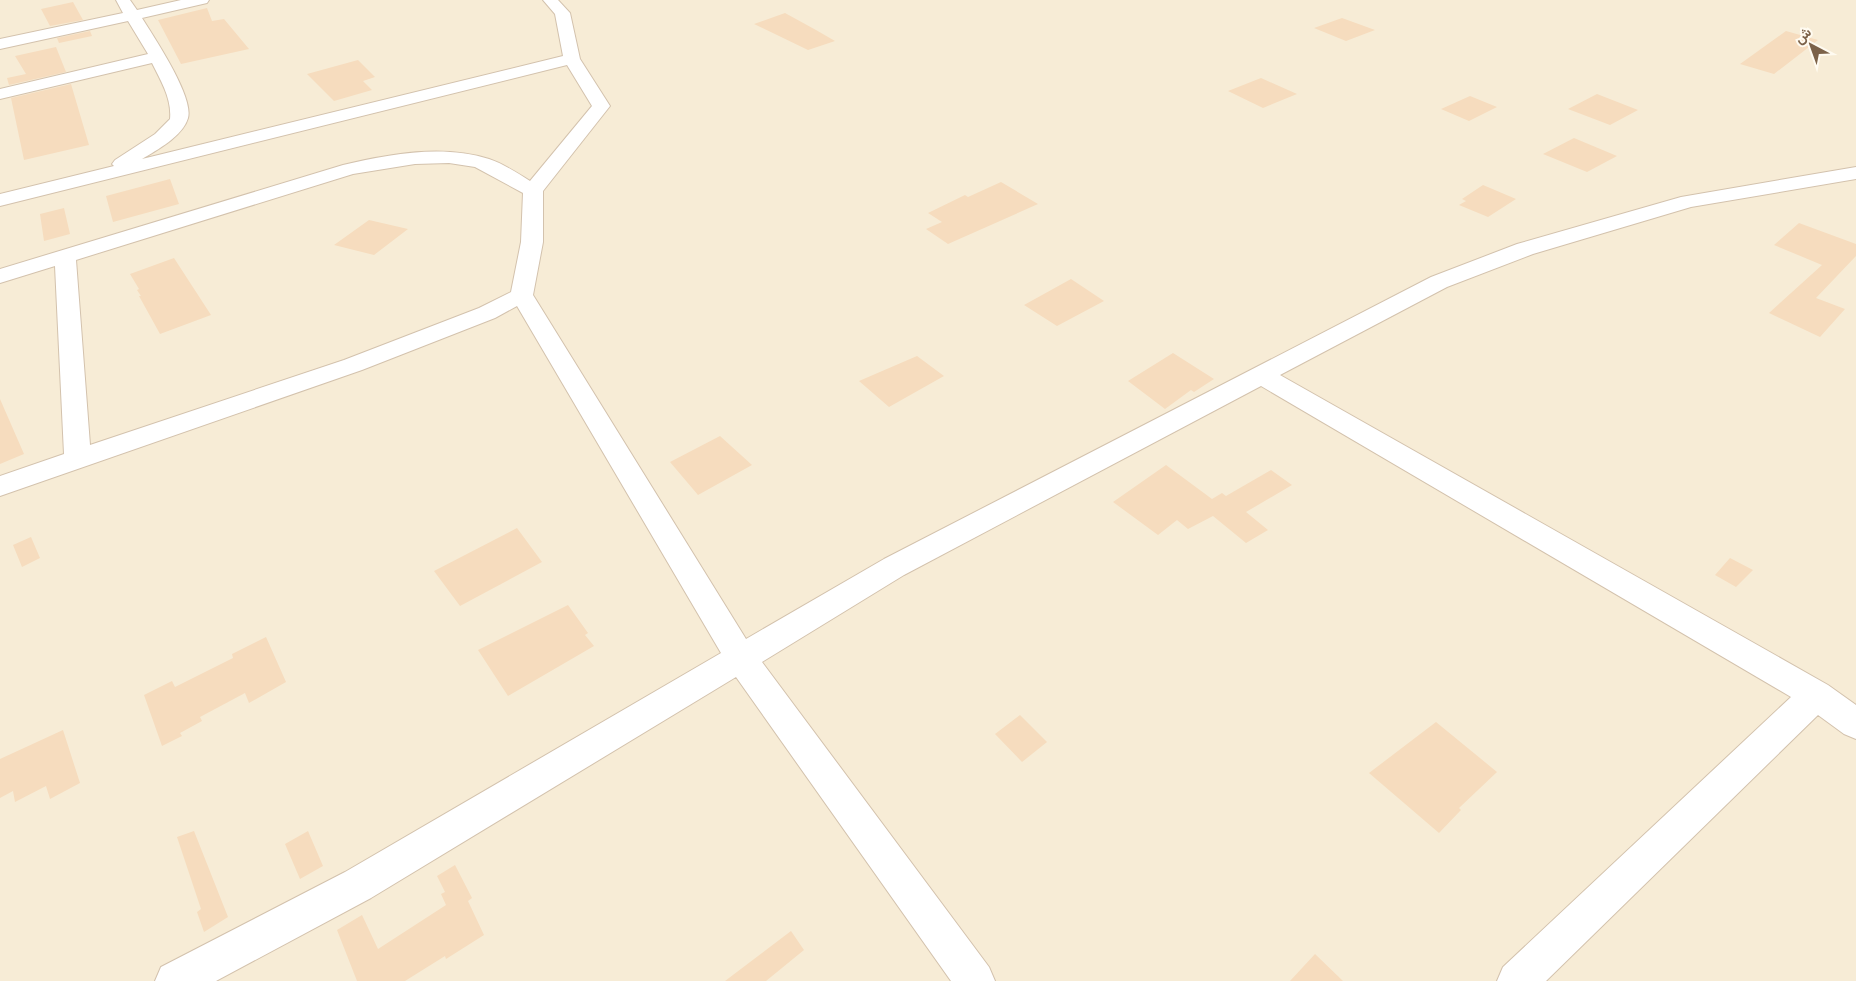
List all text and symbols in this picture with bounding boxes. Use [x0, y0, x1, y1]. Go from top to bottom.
north arrow [1786, 20, 1836, 70]
text: ش [1790, 23, 1815, 48]

